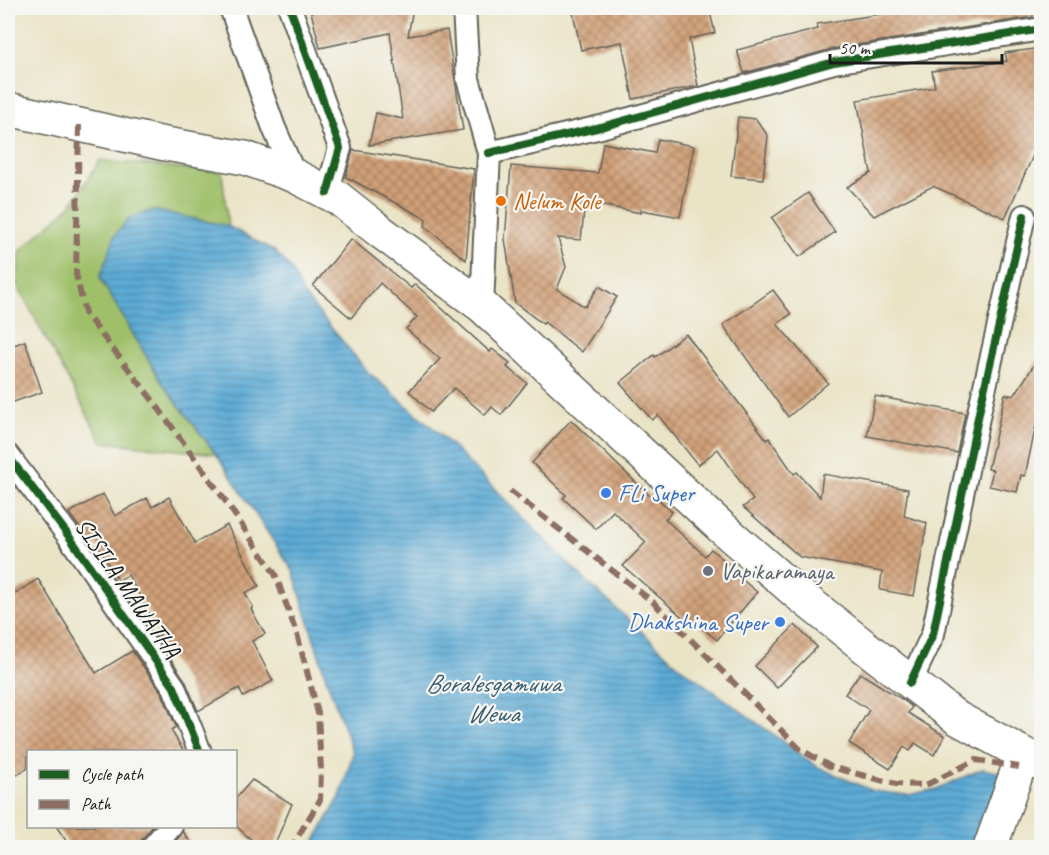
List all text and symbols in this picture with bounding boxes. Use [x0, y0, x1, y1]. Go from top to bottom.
scale bar [830, 27, 1002, 65]
text: 50 m [839, 37, 872, 59]
place label: Nelum Kole [513, 186, 603, 216]
marker: Nelum Kole [494, 194, 508, 208]
place label: FLi Super [618, 478, 697, 508]
marker: FLi Super [599, 486, 613, 500]
street label: SISILA MAWATHA [69, 512, 188, 665]
place label: Vapikaramaya [720, 556, 836, 586]
marker: Vapikaramaya [701, 564, 715, 578]
place label: Dhakshina Super [628, 607, 770, 637]
marker: Dhakshina Super [773, 615, 787, 629]
water label: Boralesgamuwa Wewa [426, 667, 564, 730]
legend [27, 750, 237, 828]
text: Cycle path [81, 763, 144, 785]
text: Path [81, 793, 111, 815]

